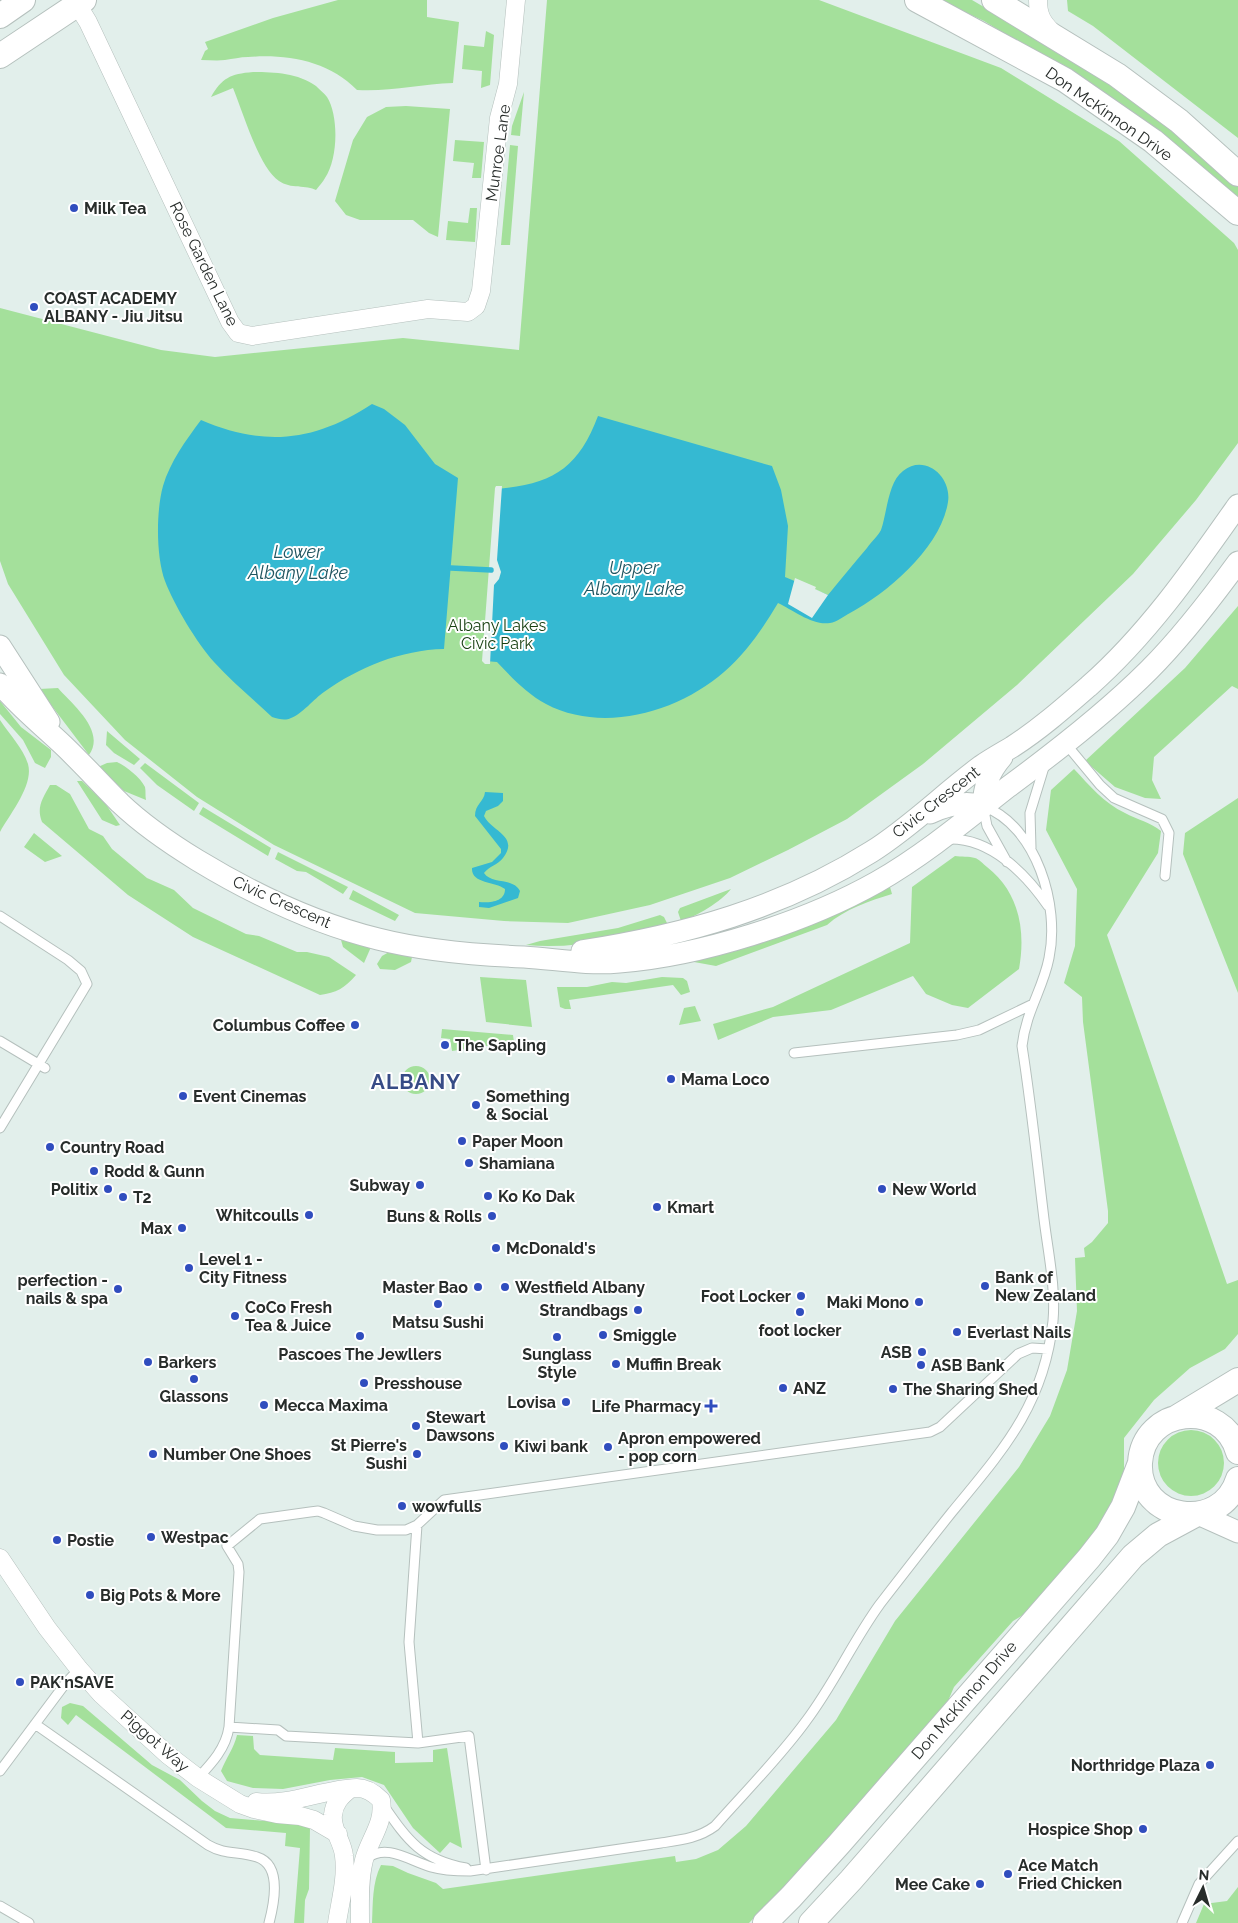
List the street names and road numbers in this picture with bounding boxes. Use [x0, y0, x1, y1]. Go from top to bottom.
street label: Don McKinnon Drive [1042, 63, 1176, 165]
street label: Munroe Lane [482, 103, 514, 203]
street label: Rose Garden Lane [166, 199, 242, 329]
street label: Civic Crescent [889, 762, 984, 842]
street label: Civic Crescent [230, 872, 335, 932]
street label: Don McKinnon Drive [907, 1637, 1021, 1763]
street label: Piggot Way [117, 1706, 193, 1776]

